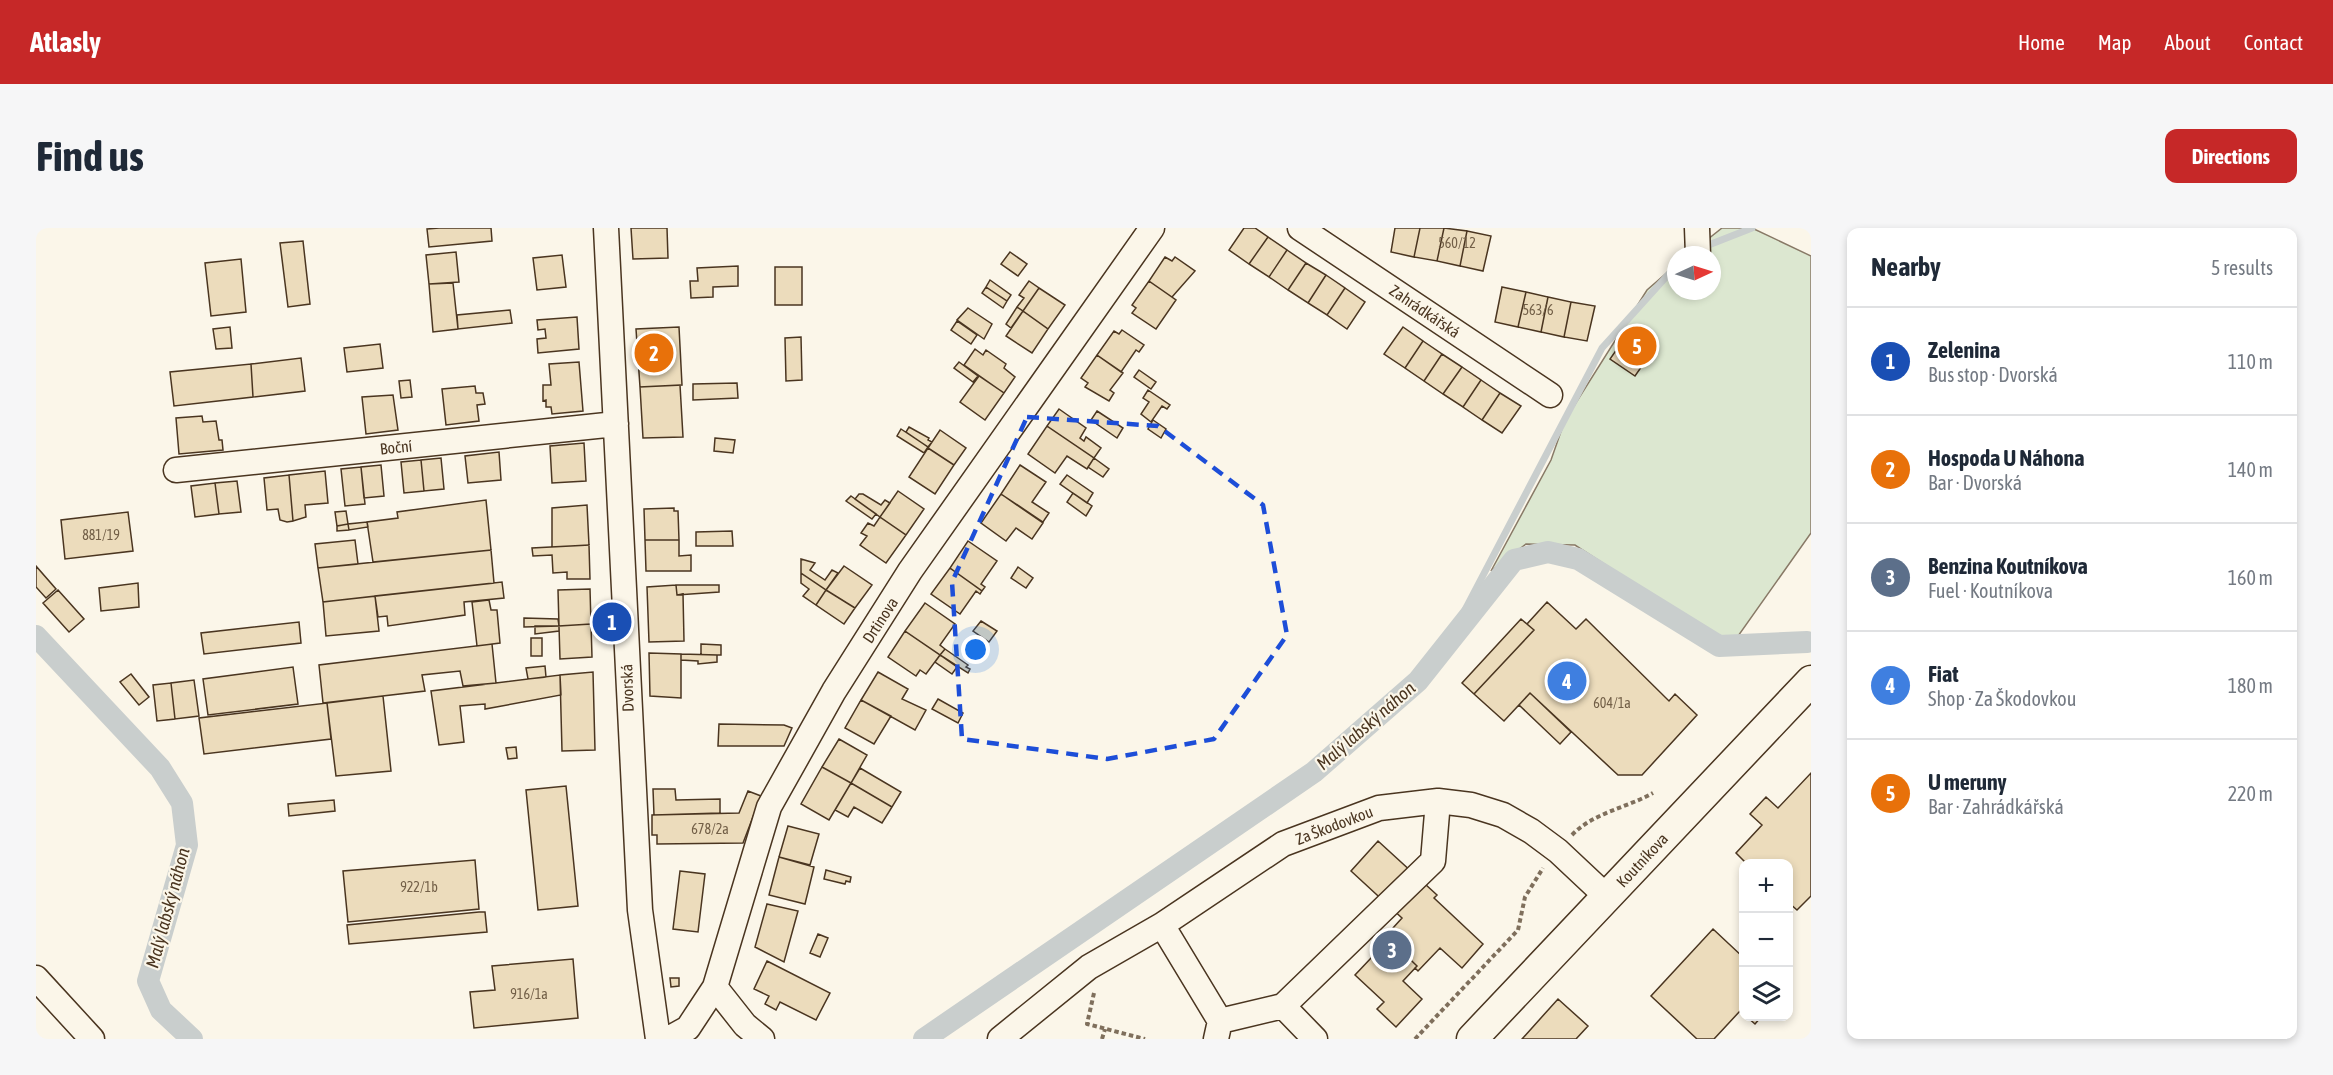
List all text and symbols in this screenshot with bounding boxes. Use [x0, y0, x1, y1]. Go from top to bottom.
text: Atlasly [30, 26, 101, 58]
text: Home [2018, 30, 2065, 54]
text: Map [2098, 30, 2132, 54]
text: About [2165, 30, 2211, 54]
text: Contact [2244, 30, 2303, 54]
button: Directions [2165, 129, 2297, 183]
text: Find us [36, 132, 144, 180]
house number: 560/12 [1438, 235, 1476, 251]
north arrow [1667, 246, 1721, 300]
text: Nearby [1871, 252, 1941, 282]
text: 5 results [2211, 256, 2273, 279]
street label: Zahrádkářská [1386, 281, 1464, 341]
house number: 563/6 [1522, 302, 1554, 318]
pin: 5 [1618, 324, 1656, 368]
pin: 2 [634, 330, 674, 376]
text: Zelenina [1928, 337, 2000, 363]
text: 1 [1886, 350, 1895, 373]
text: 110 m [2228, 350, 2273, 373]
text: Bus stop · Dvorská [1928, 363, 2058, 386]
street label: Boční [379, 436, 413, 458]
text: Hospoda U Náhona [1928, 445, 2084, 471]
text: 2 [1886, 458, 1895, 481]
text: 140 m [2228, 458, 2273, 481]
text: Bar · Dvorská [1928, 471, 2022, 494]
house number: 881/19 [82, 527, 120, 543]
text: Benzina Koutníkova [1928, 553, 2088, 579]
text: 3 [1886, 566, 1895, 589]
text: 160 m [2228, 566, 2273, 589]
text: Fuel · Koutníkova [1928, 579, 2053, 602]
street label: Drtinova [859, 594, 901, 646]
pin: 1 [592, 600, 632, 644]
your location [961, 635, 990, 664]
pin: 4 [1548, 658, 1586, 704]
text: Fiat [1928, 661, 1959, 687]
street label: Dvorská [617, 664, 637, 712]
text: 4 [1886, 674, 1895, 697]
text: 180 m [2228, 674, 2273, 697]
water label: Malý labský náhon [1312, 677, 1419, 774]
text: Shop · Za Škodovkou [1928, 687, 2076, 710]
house number: 604/1a [1593, 695, 1631, 711]
text: U meruny [1928, 769, 2007, 795]
text: 5 [1886, 782, 1895, 805]
text: 220 m [2228, 782, 2273, 805]
text: Bar · Zahrádkářská [1928, 795, 2064, 818]
street label: Za Škodovkou [1293, 802, 1375, 848]
house number: 678/2a [691, 821, 729, 837]
street label: Koutníkova [1613, 829, 1671, 891]
water label: Malý labský náhon [141, 845, 194, 970]
map controls [1739, 859, 1793, 1021]
button: + [1739, 859, 1793, 913]
house number: 922/1b [400, 879, 438, 895]
button: − [1739, 913, 1793, 967]
pin: 3 [1372, 928, 1412, 972]
button: layers [1739, 967, 1793, 1021]
house number: 916/1a [510, 986, 548, 1002]

